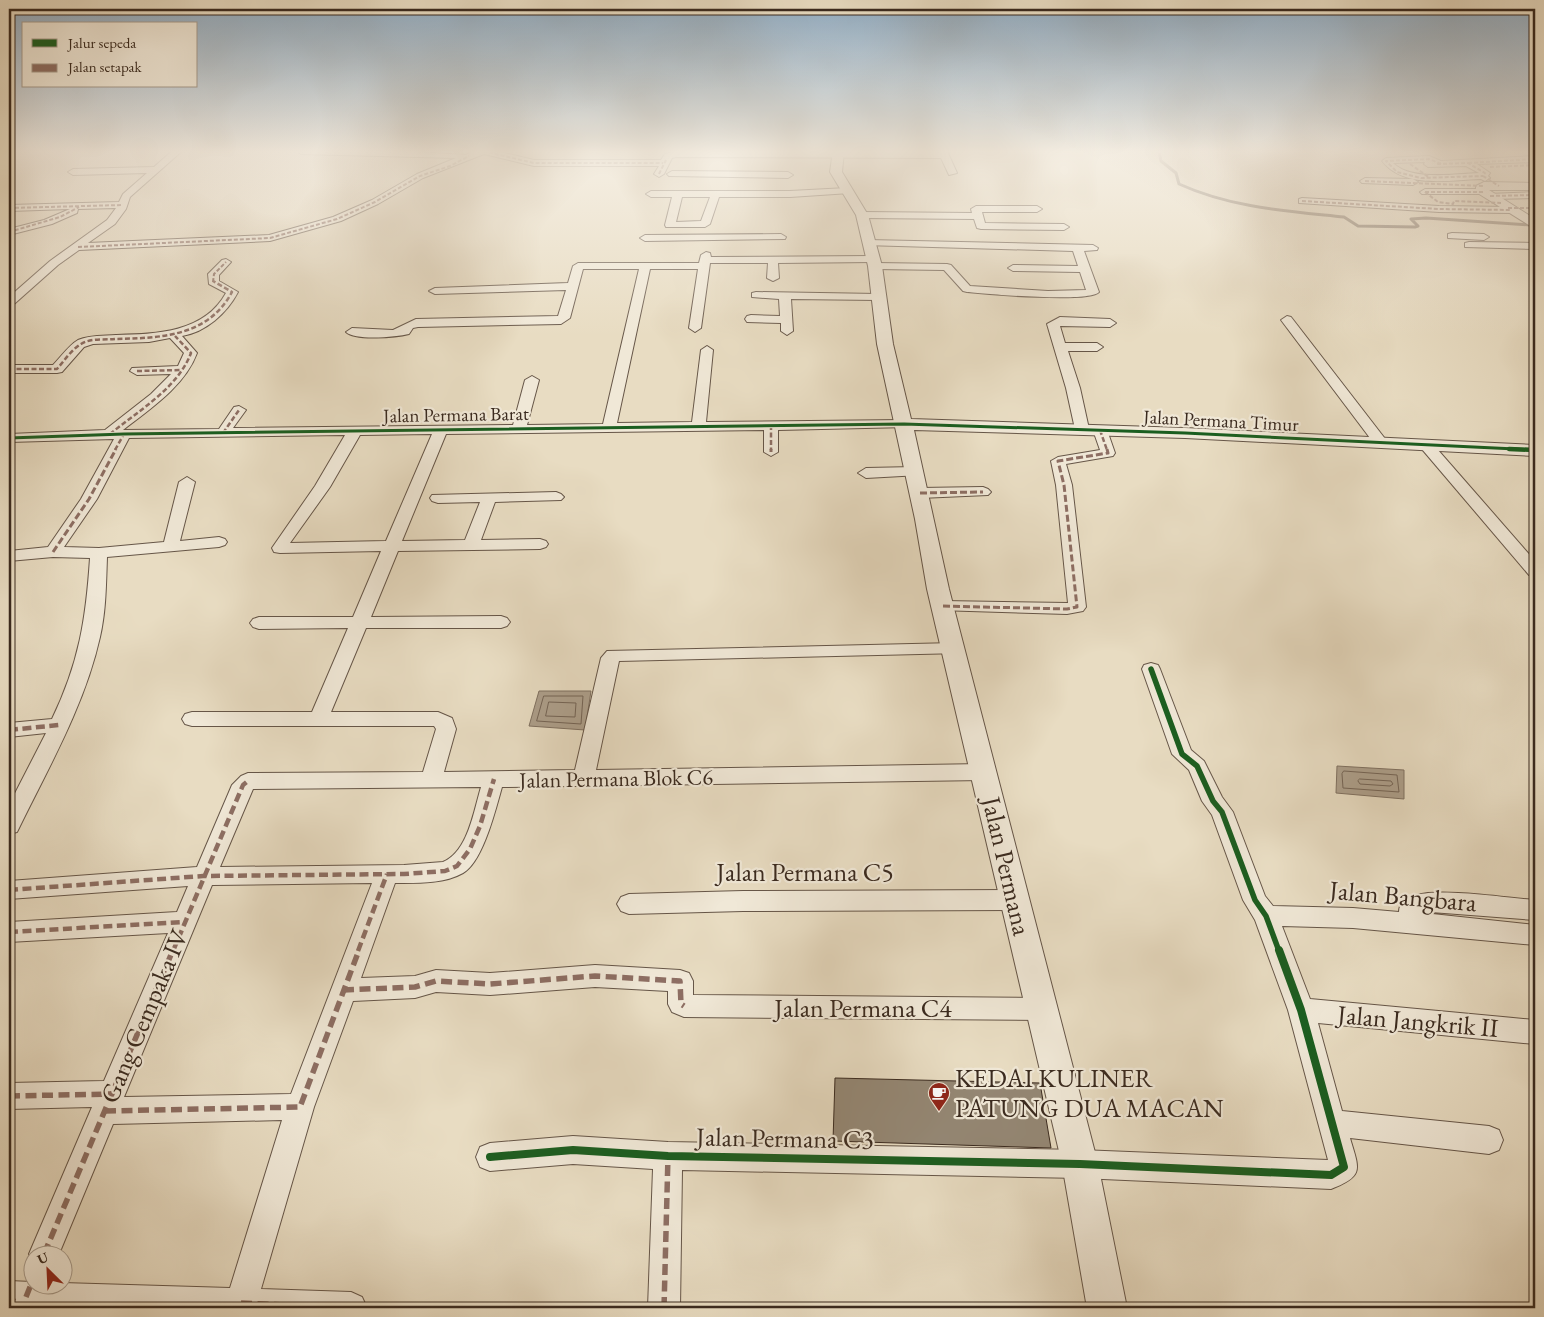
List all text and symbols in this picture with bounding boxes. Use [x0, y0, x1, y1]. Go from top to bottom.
legend [22, 22, 198, 88]
text: Jalur sepeda [66, 33, 136, 52]
text: Jalan setapak [66, 57, 142, 76]
street label: Jalan Permana Barat [381, 401, 529, 428]
street label: Jalan Permana Timur [1141, 404, 1300, 437]
street label: Jalan Permana Blok C6 [517, 762, 714, 795]
street label: Jalan Permana [974, 791, 1040, 939]
street label: Jalan Permana C5 [714, 855, 894, 889]
street label: Jalan Bangbara [1326, 872, 1479, 919]
street label: Gang Cempaka IV [92, 923, 196, 1108]
street label: Jalan Permana C4 [772, 991, 952, 1025]
street label: Jalan Jangkrik II [1334, 997, 1500, 1045]
place label: KEDAI KULINER PATUNG DUA MACAN [955, 1061, 1224, 1125]
cafe icon: KEDAI KULINER PATUNG DUA MACAN [927, 1081, 951, 1112]
street label: Jalan Permana C3 [694, 1119, 874, 1157]
north arrow [22, 1244, 72, 1294]
text: U [34, 1248, 52, 1268]

